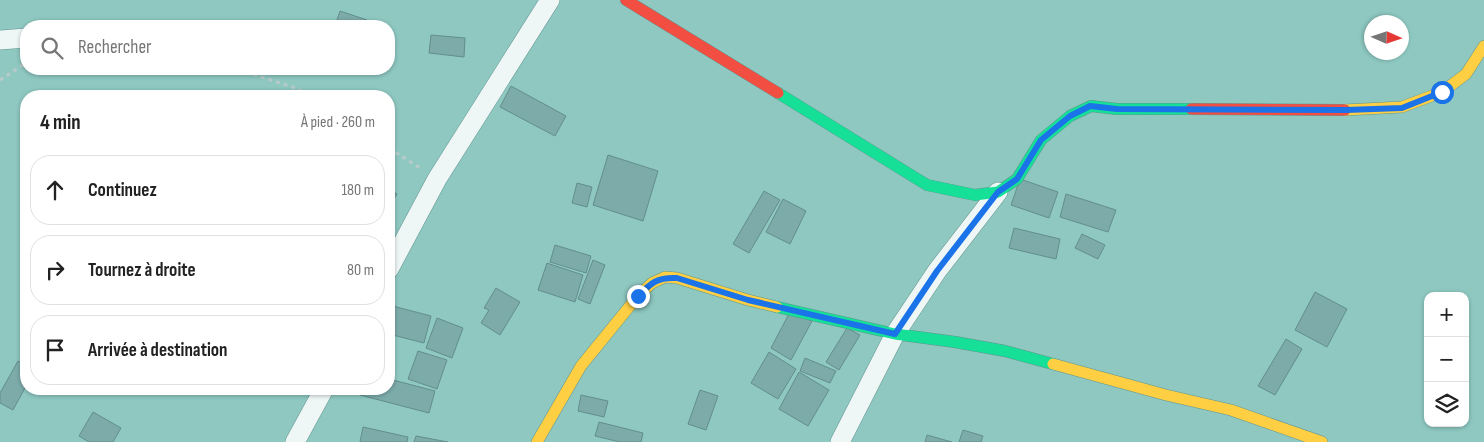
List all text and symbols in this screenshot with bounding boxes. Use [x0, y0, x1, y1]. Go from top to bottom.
north arrow [1364, 15, 1409, 60]
search box [20, 20, 395, 75]
icon: search [38, 34, 66, 62]
text: Rechercher [78, 36, 152, 59]
route start [1431, 81, 1454, 104]
text: 4 min [40, 110, 81, 135]
text: À pied · 260 m [301, 113, 375, 132]
icon: ahead [41, 176, 69, 204]
text: Continuez [88, 179, 157, 202]
text: 180 m [341, 181, 374, 200]
icon: right [41, 256, 69, 284]
text: Tournez à droite [88, 259, 196, 282]
text: 80 m [347, 261, 374, 280]
route end [627, 285, 650, 308]
map controls [1424, 292, 1469, 427]
button: + [1424, 292, 1469, 337]
icon: arrive [41, 336, 69, 364]
button: − [1424, 337, 1469, 382]
text: Arrivée à destination [88, 339, 228, 362]
button: layers [1424, 382, 1469, 427]

